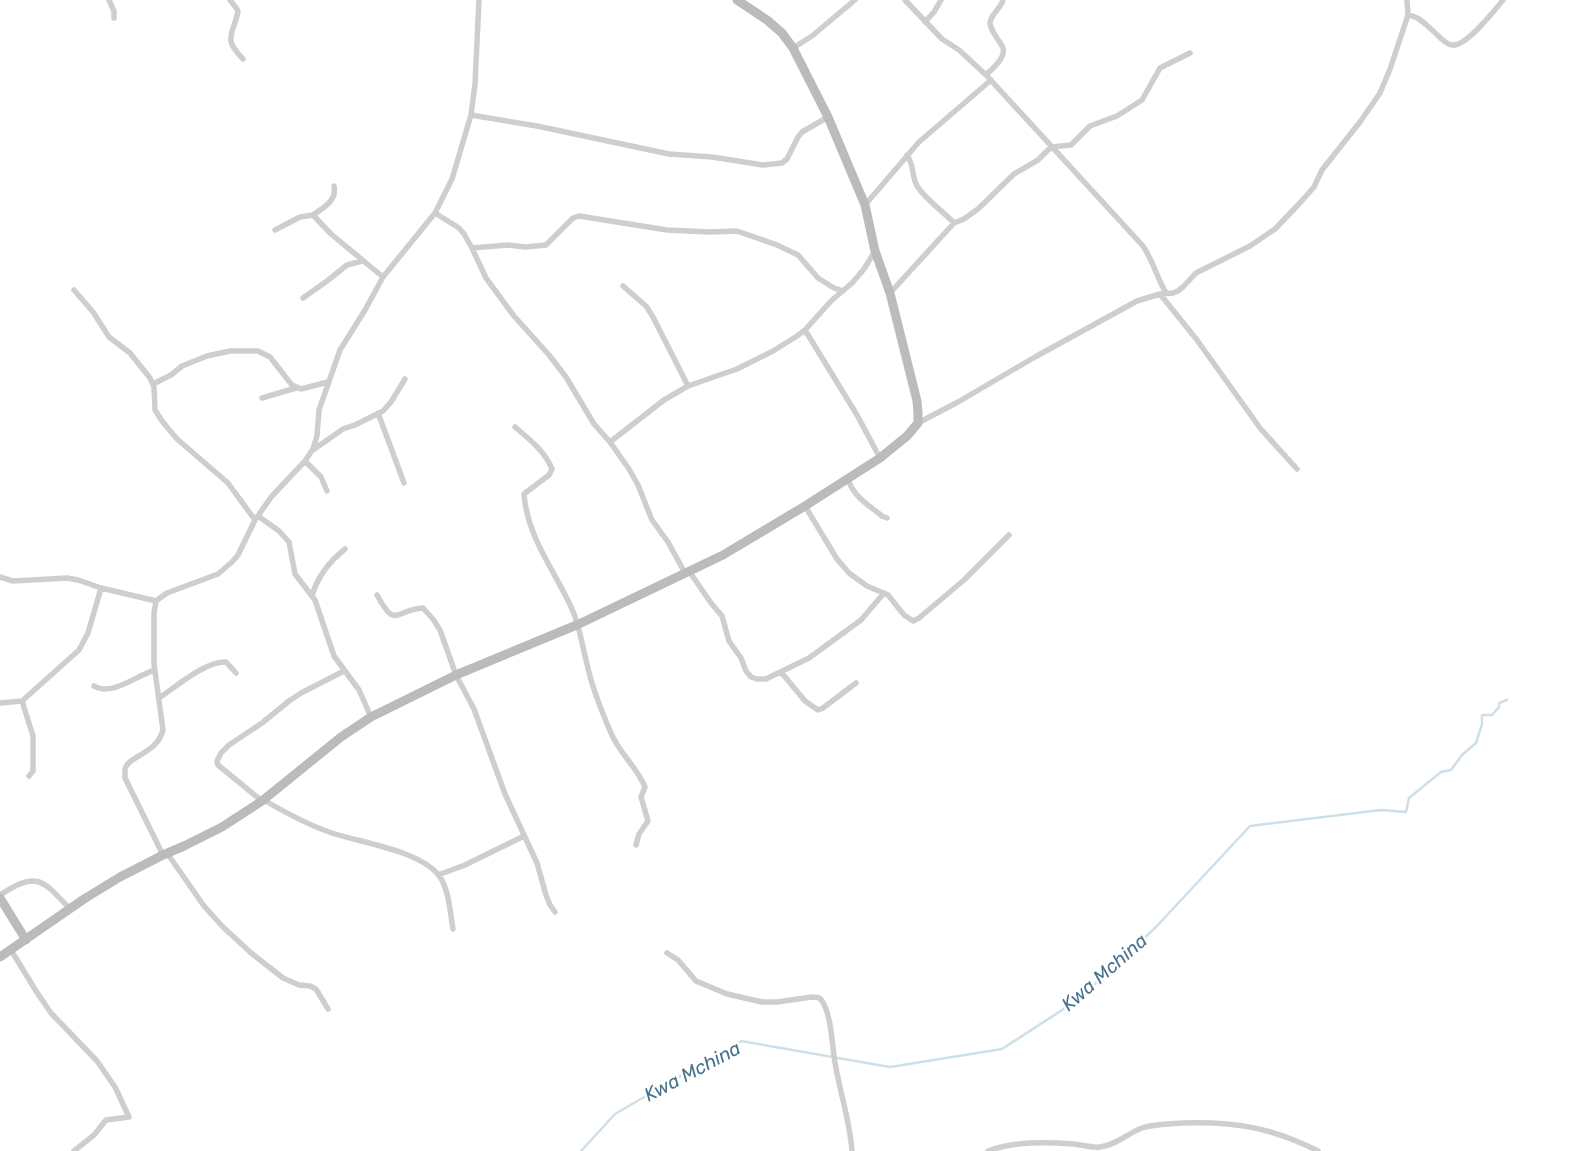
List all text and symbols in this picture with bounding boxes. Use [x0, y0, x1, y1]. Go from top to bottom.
water label: Kwa Mchina [1057, 929, 1152, 1016]
water label: Kwa Mchina [640, 1036, 744, 1106]

